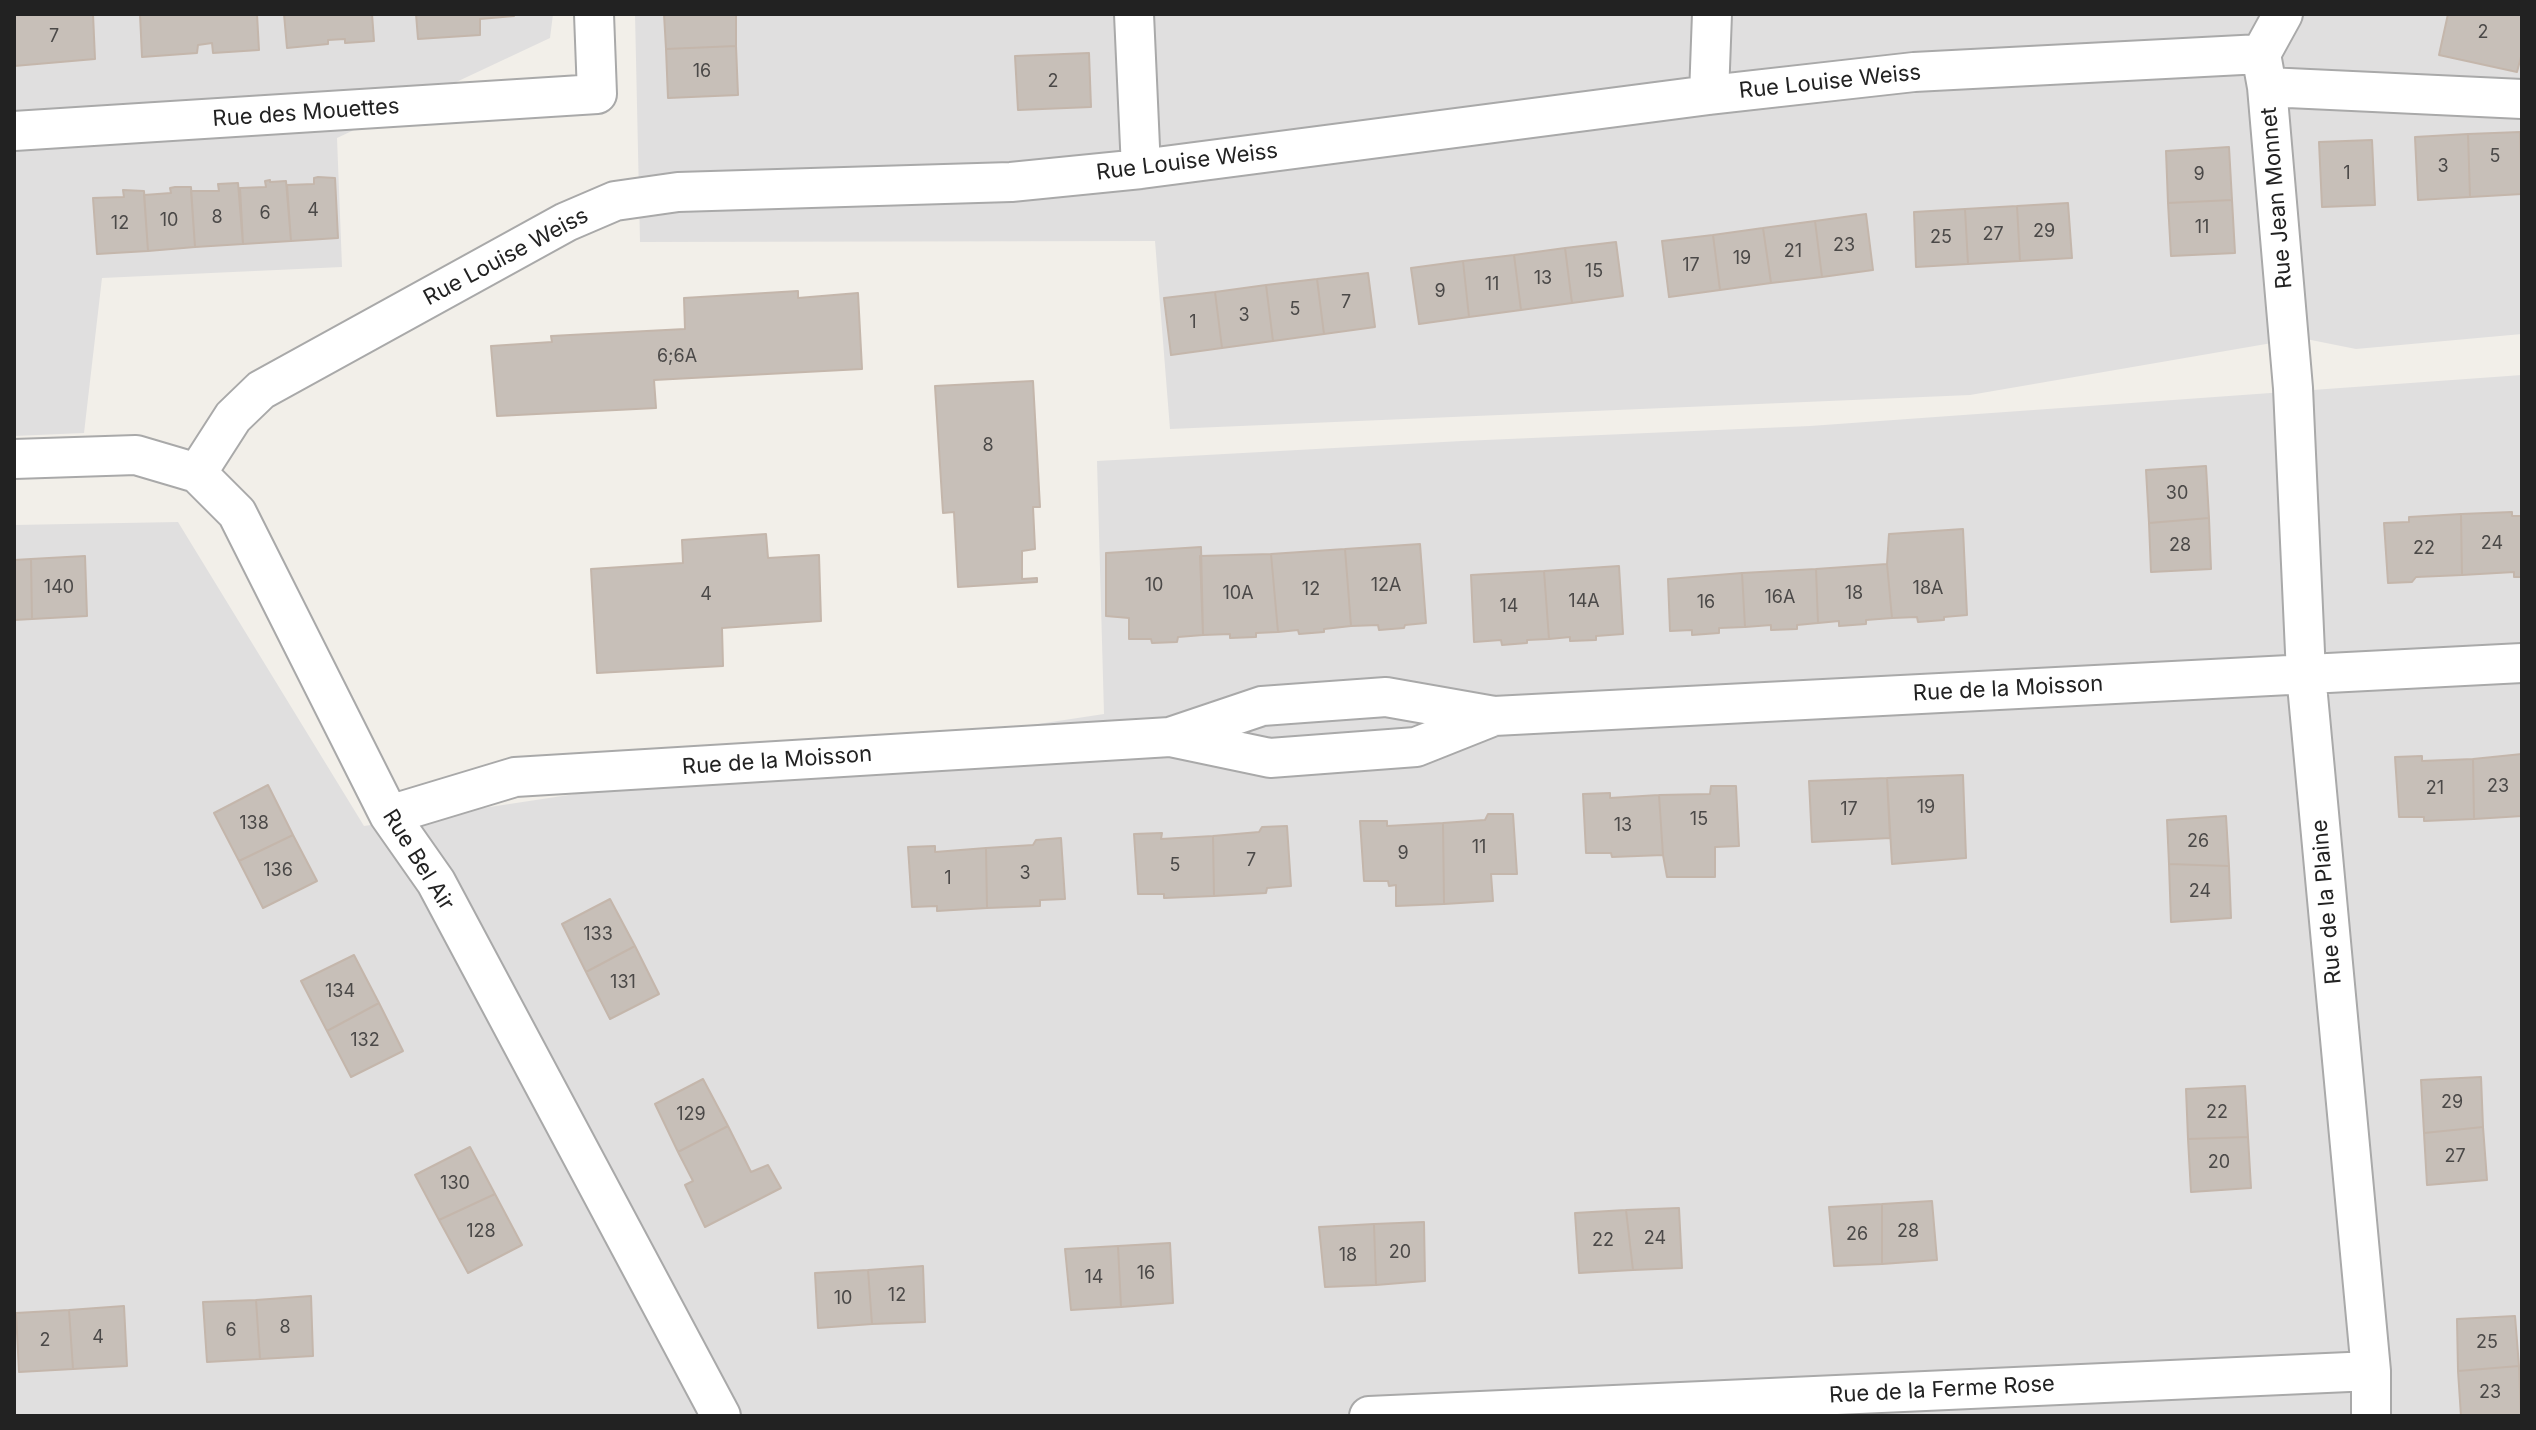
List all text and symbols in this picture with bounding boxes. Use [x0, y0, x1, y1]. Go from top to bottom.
house number: 2 [2478, 22, 2488, 44]
house number: 7 [49, 26, 59, 48]
street label: Rue Louise Weiss [1738, 59, 1922, 105]
house number: 16 [693, 61, 711, 83]
house number: 2 [1048, 71, 1058, 93]
street label: Rue des Mouettes [212, 93, 400, 133]
street label: Rue Jean Monnet [2256, 106, 2298, 290]
street label: Rue Louise Weiss [1095, 138, 1279, 186]
house number: 5 [2490, 146, 2500, 168]
house number: 3 [2437, 156, 2449, 178]
house number: 1 [2343, 163, 2351, 185]
house number: 9 [2193, 164, 2205, 186]
house number: 4 [307, 200, 319, 222]
street label: Rue Louise Weiss [419, 202, 593, 312]
house number: 6 [259, 203, 271, 225]
house number: 8 [211, 207, 223, 229]
house number: 10 [160, 210, 178, 232]
house number: 12 [111, 213, 129, 235]
house number: 11 [2195, 217, 2209, 239]
house number: 29 [2033, 221, 2055, 243]
house number: 27 [1982, 224, 2004, 246]
house number: 25 [1930, 227, 1952, 249]
house number: 23 [1833, 235, 1855, 257]
house number: 21 [1784, 241, 1802, 263]
house number: 19 [1733, 248, 1751, 270]
house number: 17 [1682, 255, 1700, 277]
house number: 15 [1585, 261, 1603, 283]
house number: 13 [1534, 268, 1552, 290]
house number: 11 [1485, 274, 1499, 296]
house number: 9 [1434, 281, 1446, 303]
house number: 7 [1341, 292, 1351, 314]
house number: 5 [1290, 299, 1300, 321]
house number: 3 [1238, 305, 1250, 327]
house number: 1 [1189, 312, 1197, 334]
house number: 6;6A [657, 346, 697, 368]
house number: 8 [982, 435, 994, 457]
house number: 30 [2166, 483, 2188, 505]
house number: 24 [2481, 533, 2503, 555]
house number: 28 [2169, 535, 2191, 557]
house number: 22 [2413, 538, 2435, 560]
house number: 10 [1145, 575, 1163, 597]
house number: 12A [1371, 575, 1401, 597]
house number: 140 [44, 577, 74, 599]
house number: 18A [1913, 578, 1943, 600]
house number: 12 [1302, 579, 1320, 601]
house number: 10A [1222, 583, 1254, 605]
house number: 18 [1845, 583, 1863, 605]
house number: 4 [700, 584, 712, 606]
house number: 16A [1765, 587, 1795, 609]
house number: 14A [1568, 591, 1600, 613]
house number: 16 [1697, 592, 1715, 614]
house number: 14 [1500, 596, 1518, 618]
street label: Rue de la Moisson [1912, 671, 2104, 707]
street label: Rue de la Moisson [681, 741, 873, 781]
house number: 23 [2487, 776, 2509, 798]
house number: 21 [2426, 778, 2444, 800]
house number: 19 [1917, 797, 1935, 819]
house number: 17 [1840, 799, 1858, 821]
street label: Rue Bel Air [377, 805, 459, 915]
house number: 15 [1690, 809, 1708, 831]
house number: 138 [239, 813, 269, 835]
house number: 13 [1614, 815, 1632, 837]
street label: Rue de la Plaine [2307, 818, 2347, 986]
house number: 26 [2187, 831, 2209, 853]
house number: 11 [1472, 837, 1486, 859]
house number: 9 [1397, 843, 1409, 865]
house number: 7 [1246, 850, 1256, 872]
house number: 5 [1170, 855, 1180, 877]
house number: 136 [263, 860, 293, 882]
house number: 3 [1019, 863, 1031, 885]
house number: 1 [944, 868, 952, 890]
house number: 24 [2189, 881, 2211, 903]
house number: 133 [583, 924, 613, 946]
house number: 131 [610, 972, 636, 994]
house number: 134 [325, 981, 355, 1003]
house number: 132 [350, 1030, 380, 1052]
house number: 29 [2441, 1092, 2463, 1114]
house number: 22 [2206, 1102, 2228, 1124]
house number: 129 [676, 1104, 706, 1126]
house number: 27 [2444, 1146, 2466, 1168]
house number: 20 [2208, 1152, 2230, 1174]
house number: 130 [440, 1173, 470, 1195]
house number: 128 [466, 1221, 496, 1243]
house number: 28 [1897, 1221, 1919, 1243]
house number: 26 [1846, 1224, 1868, 1246]
house number: 24 [1644, 1228, 1666, 1250]
house number: 22 [1592, 1230, 1614, 1252]
house number: 20 [1389, 1242, 1411, 1264]
house number: 18 [1339, 1245, 1357, 1267]
house number: 16 [1137, 1263, 1155, 1285]
house number: 14 [1085, 1267, 1103, 1289]
house number: 12 [888, 1285, 906, 1307]
house number: 10 [834, 1288, 852, 1310]
house number: 8 [279, 1317, 291, 1339]
house number: 6 [225, 1320, 237, 1342]
house number: 4 [92, 1327, 104, 1349]
house number: 2 [40, 1330, 50, 1352]
house number: 25 [2476, 1332, 2498, 1354]
street label: Rue de la Ferme Rose [1829, 1371, 2055, 1409]
house number: 23 [2479, 1382, 2501, 1404]

